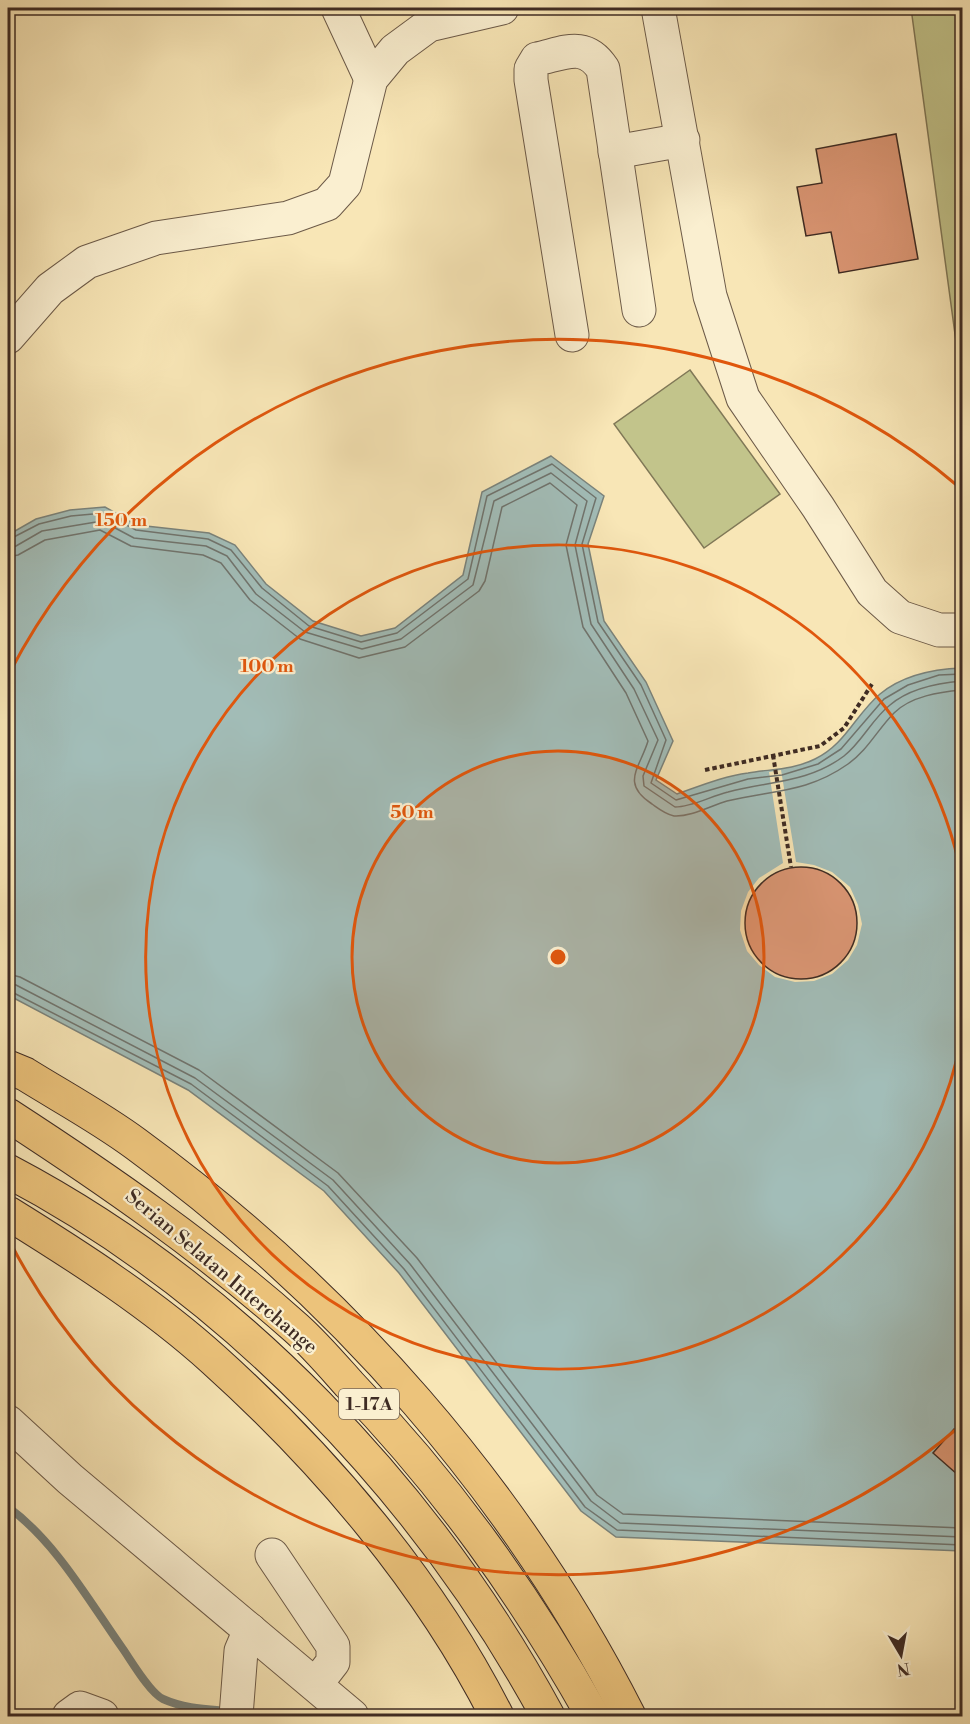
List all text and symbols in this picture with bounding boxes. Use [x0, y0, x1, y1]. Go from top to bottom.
text: 150 m [95, 509, 148, 532]
text: 100 m [240, 655, 294, 678]
text: 50 m [390, 801, 434, 824]
centre of rings [548, 947, 568, 967]
street label: Serian Selatan Interchange [120, 1184, 322, 1360]
road number: 1-17A [339, 1389, 399, 1419]
north arrow [871, 1625, 931, 1685]
text: N [895, 1658, 911, 1680]

